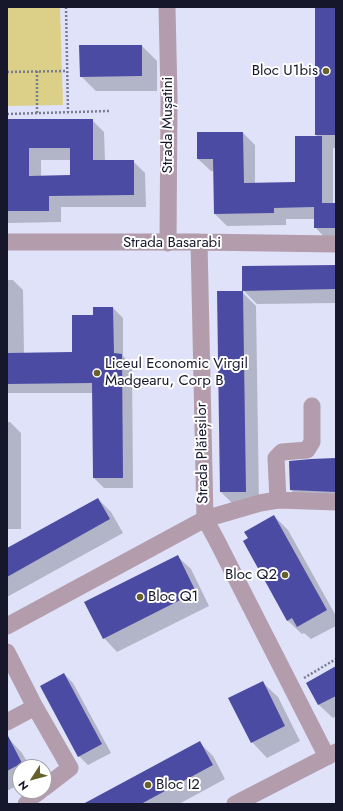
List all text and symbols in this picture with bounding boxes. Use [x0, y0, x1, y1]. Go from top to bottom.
place label: Bloc U1bis [252, 62, 318, 80]
marker: Bloc U1bis [321, 66, 331, 76]
street label: Strada Mușatini [159, 76, 177, 174]
street label: Strada Basarabi [123, 234, 221, 252]
place label: Liceul Economic Virgil Madgearu, Corp B [105, 355, 248, 390]
marker: Liceul Economic Virgil Madgearu, Corp B [92, 368, 102, 378]
street label: Strada Plăieșilor [193, 402, 213, 504]
place label: Bloc Q2 [225, 566, 277, 584]
marker: Bloc Q2 [280, 570, 290, 580]
place label: Bloc Q1 [148, 588, 198, 606]
marker: Bloc Q1 [135, 592, 145, 602]
north arrow [12, 759, 52, 799]
place label: Bloc I2 [156, 776, 200, 794]
text: N [14, 777, 32, 794]
marker: Bloc I2 [143, 780, 153, 790]

